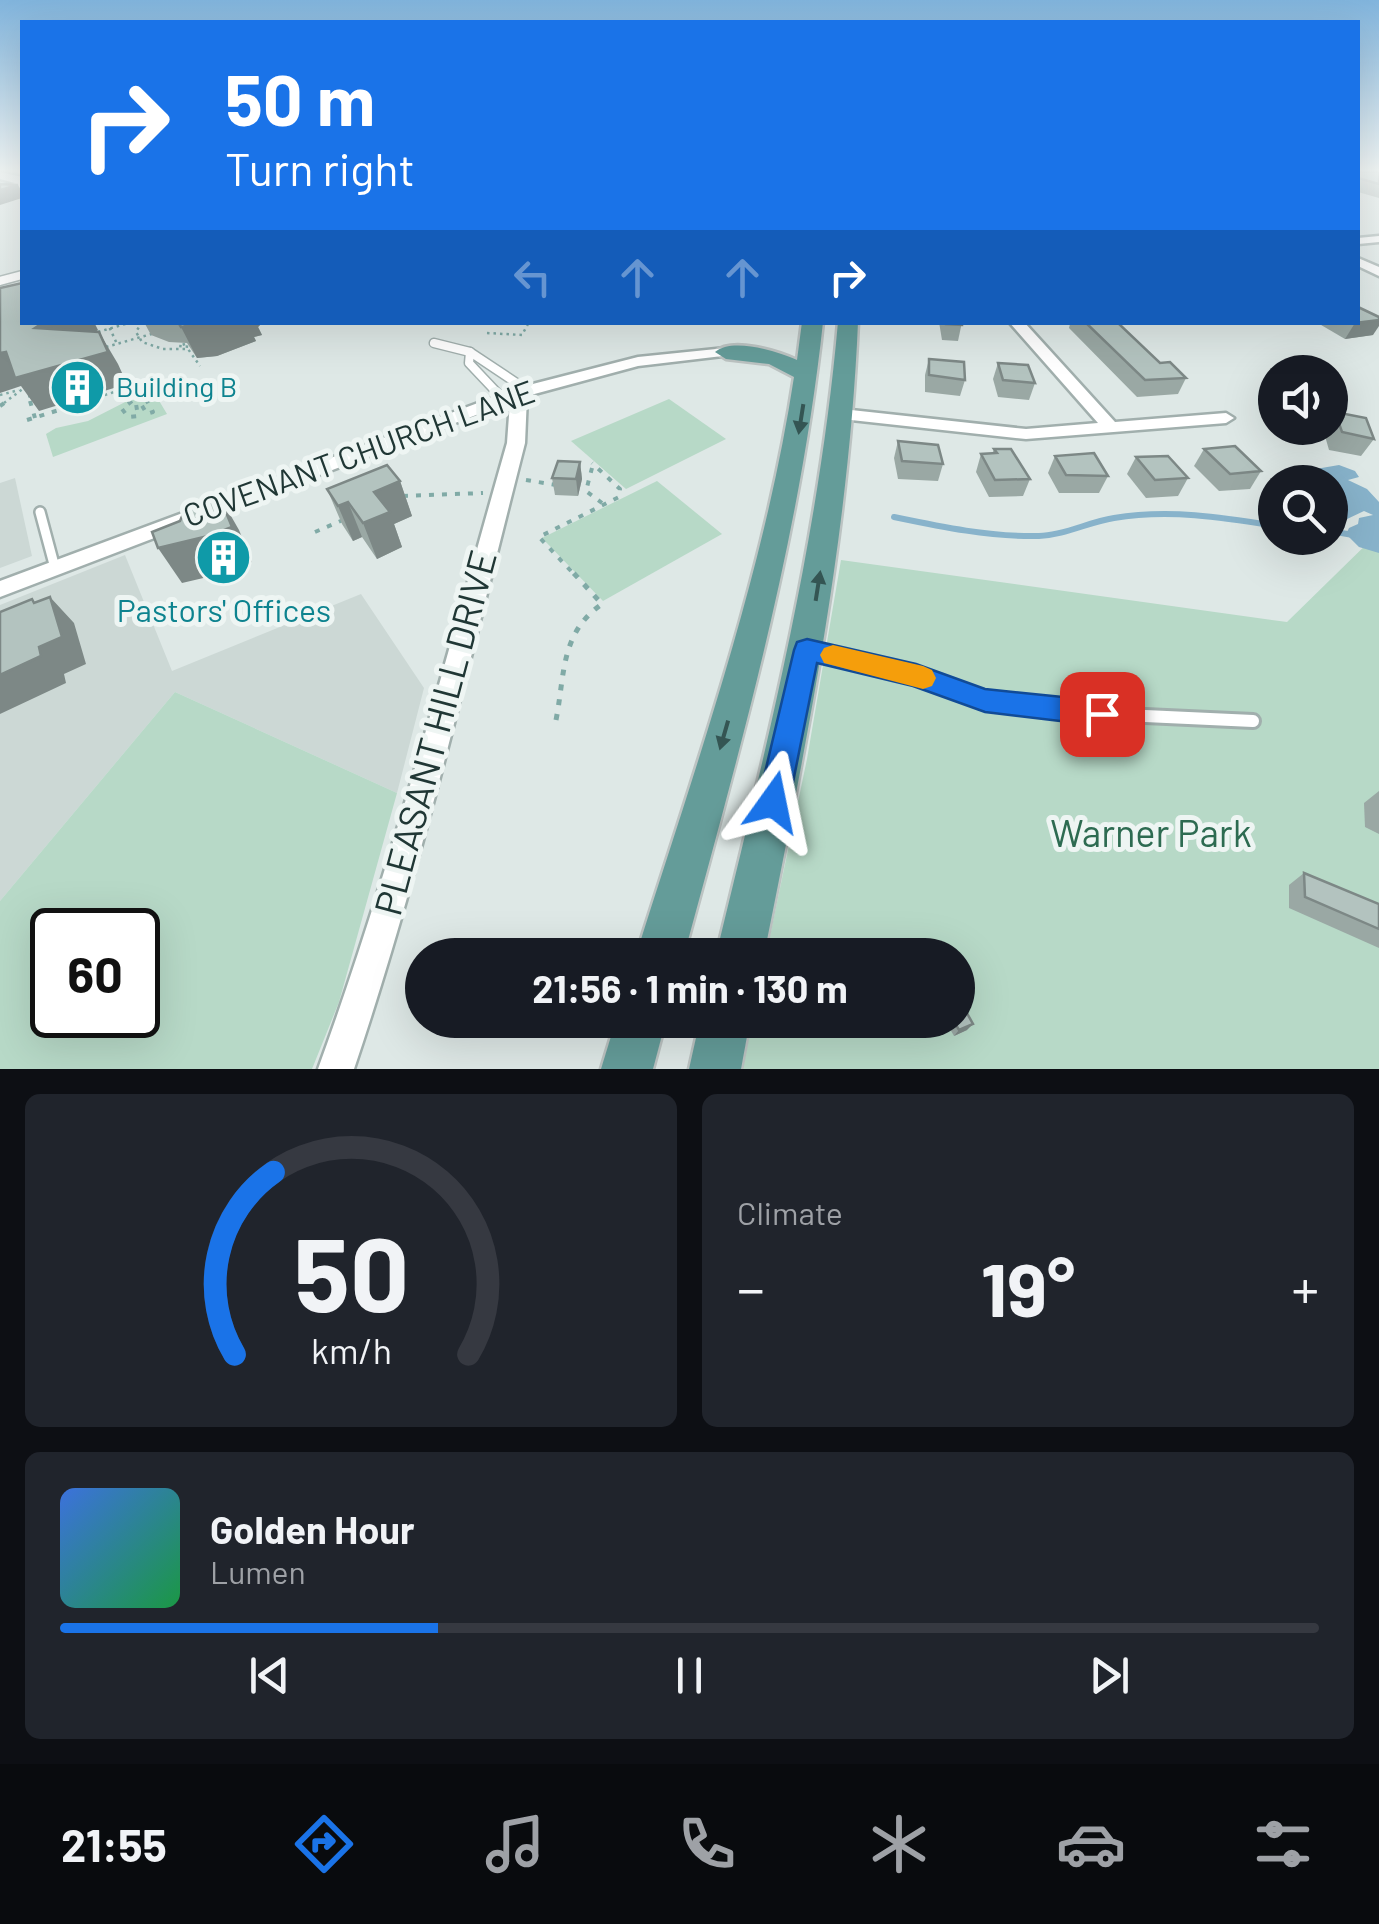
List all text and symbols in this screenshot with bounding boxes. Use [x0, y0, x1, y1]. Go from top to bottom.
text: 50 m [225, 56, 375, 140]
icon: right [60, 60, 190, 190]
text: Turn right [225, 141, 415, 195]
icon: left [505, 250, 560, 305]
icon: ahead [610, 250, 665, 305]
icon: ahead [715, 250, 770, 305]
icon: right [820, 250, 875, 305]
map controls [1258, 355, 1348, 555]
button: sound [1258, 355, 1348, 445]
building icon: Building B [47, 357, 107, 417]
place label: Building B [116, 369, 237, 403]
street label: COVENANT CHURCH LANE [177, 371, 539, 533]
one-way arrow [792, 404, 808, 435]
button: search [1258, 465, 1348, 555]
building icon: Pastors' Offices [194, 527, 254, 587]
street label: PLEASANT HILL DRIVE [363, 545, 505, 920]
one-way arrow [811, 570, 826, 601]
place label: Pastors' Offices [117, 590, 331, 628]
pin [1060, 672, 1145, 757]
icon: arrive [1075, 687, 1130, 742]
one-way arrow [716, 720, 731, 750]
position arrow [721, 750, 825, 854]
park label: Warner Park [1050, 809, 1252, 855]
speed limit sign: 60 [30, 908, 160, 1038]
text: 21:56 · 1 min · 130 m [532, 965, 848, 1011]
text: Climate [737, 1193, 843, 1231]
text: 50 [293, 1208, 409, 1333]
text: 19° [981, 1242, 1075, 1332]
text: − [737, 1254, 765, 1320]
text: + [1291, 1254, 1319, 1320]
text: km/h [311, 1328, 391, 1371]
text: Golden Hour [210, 1506, 415, 1552]
text: Lumen [210, 1552, 306, 1590]
icon: previous [242, 1648, 297, 1703]
icon: pause [662, 1648, 717, 1703]
icon: next [1082, 1648, 1137, 1703]
icon: directions [289, 1809, 359, 1879]
icon: music [480, 1809, 550, 1879]
icon: phone [672, 1809, 742, 1879]
icon: climate [864, 1809, 934, 1879]
icon: car [1056, 1809, 1126, 1879]
icon: filters [1248, 1809, 1318, 1879]
text: 21:55 [61, 1817, 167, 1871]

